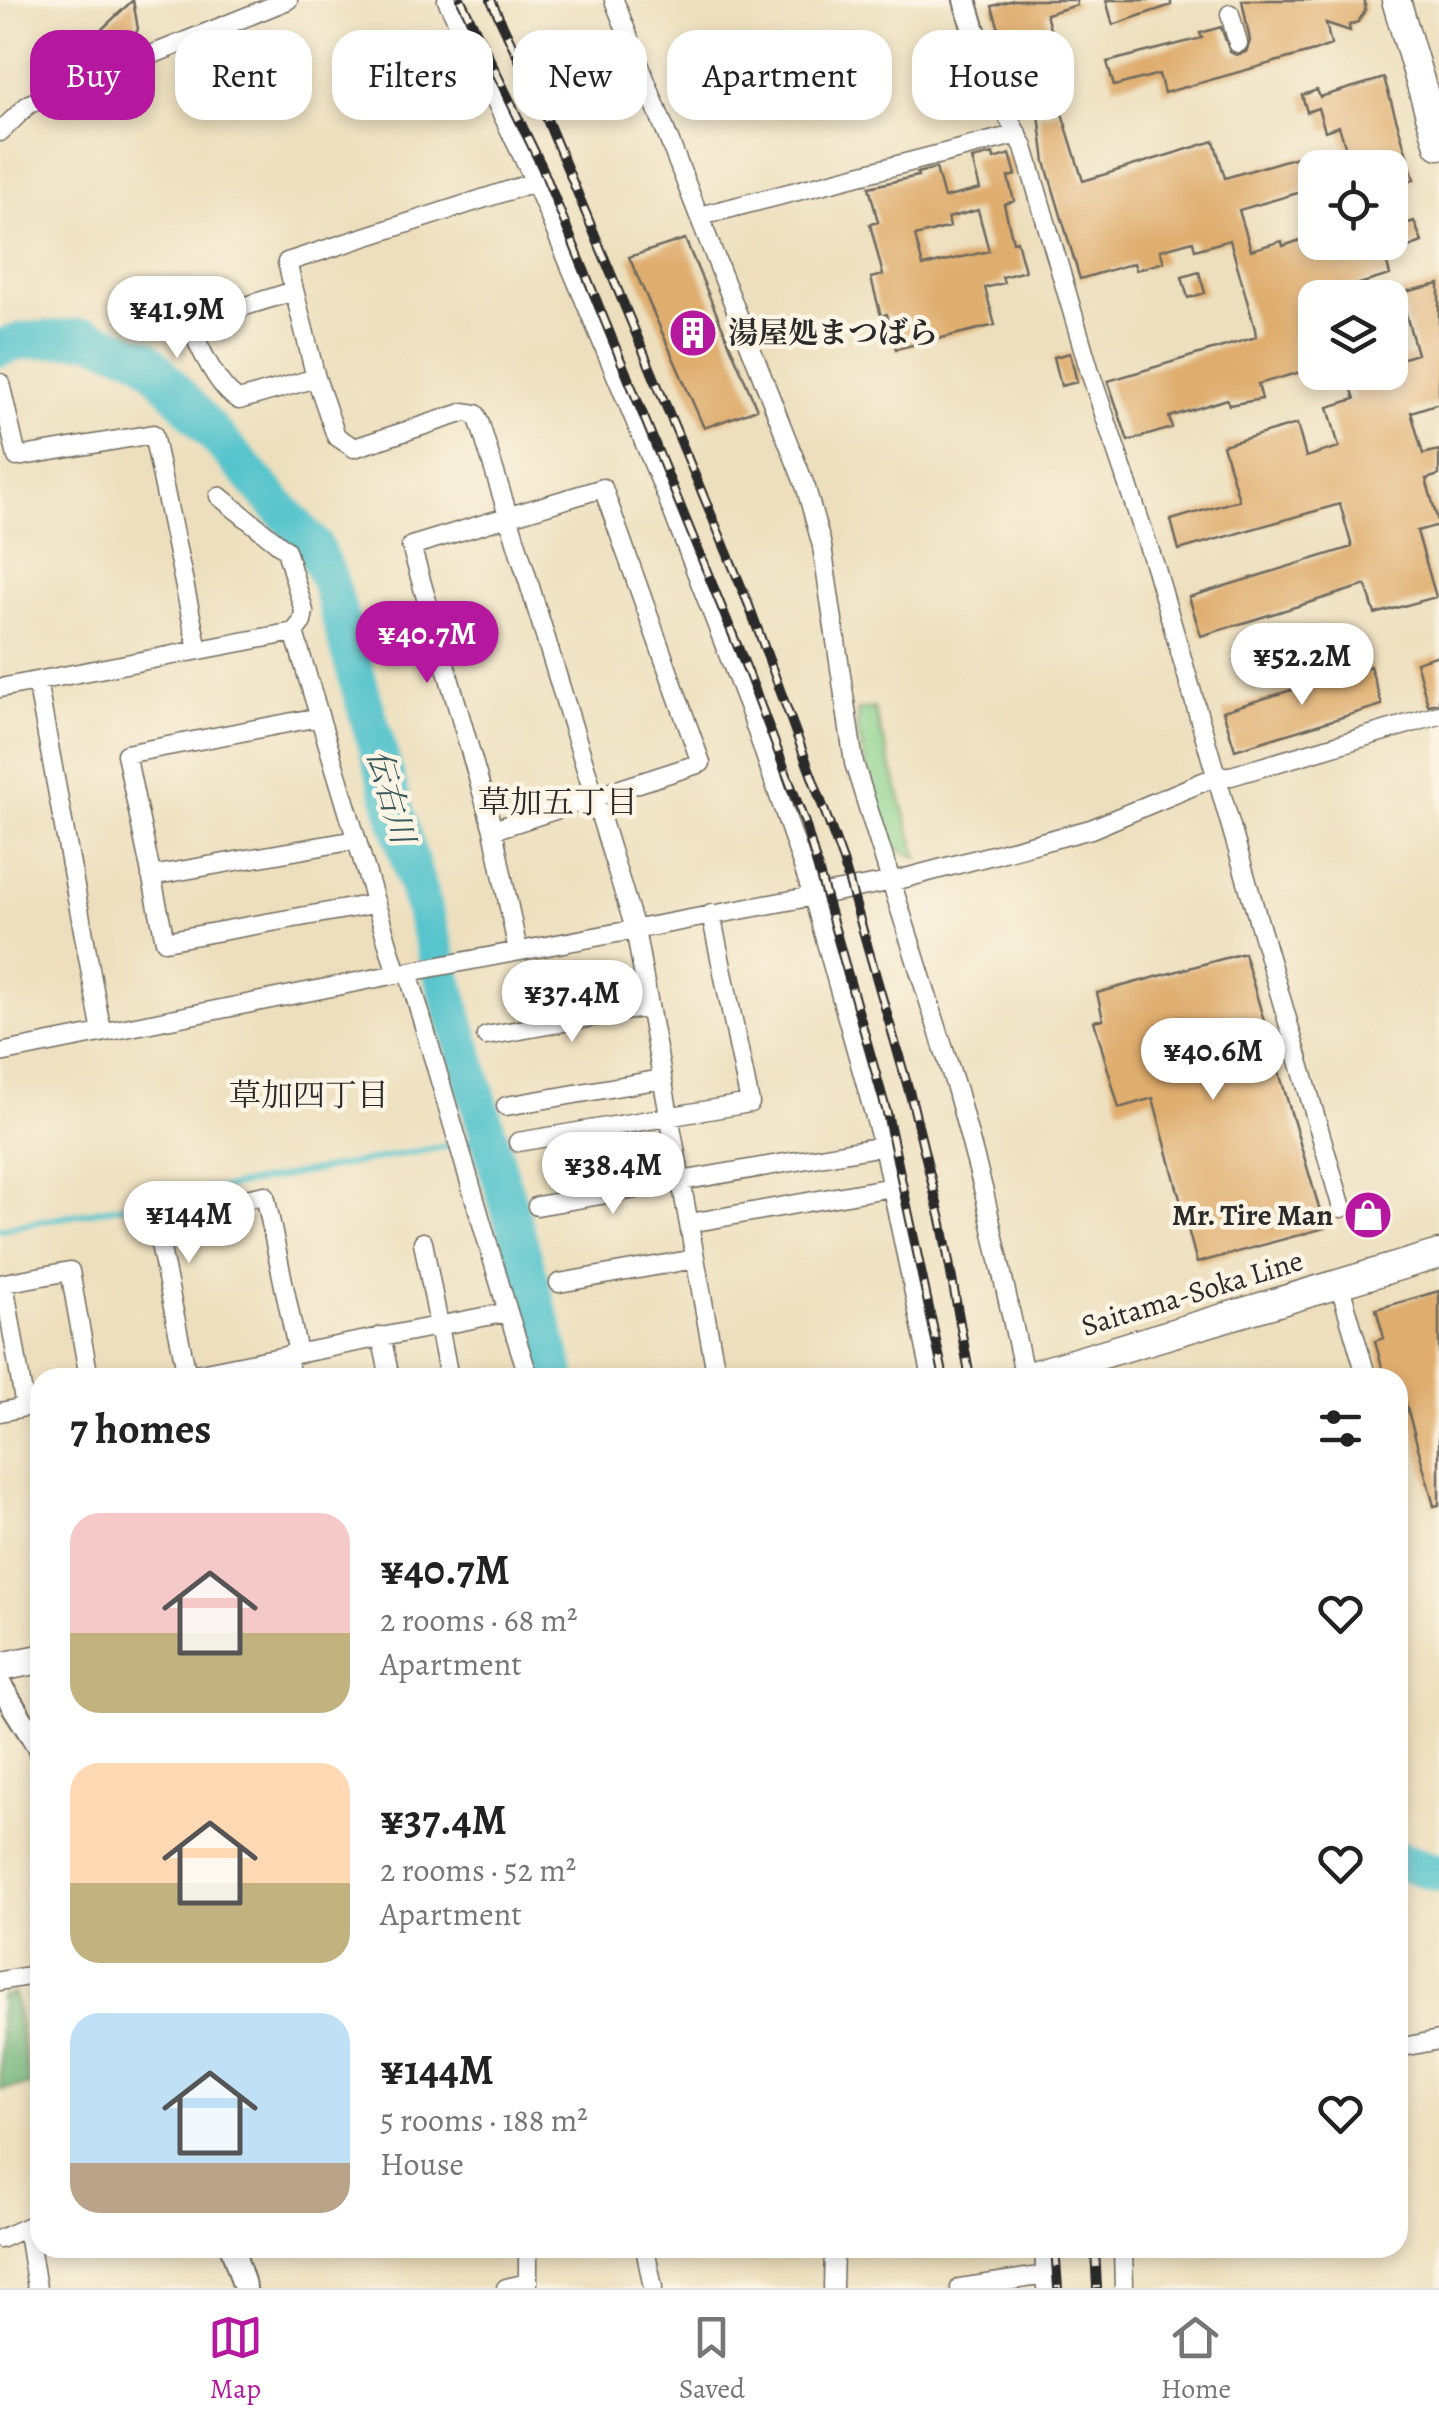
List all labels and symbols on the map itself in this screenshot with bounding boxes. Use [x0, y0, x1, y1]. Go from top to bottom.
pin: ¥41.9M [96, 276, 258, 361]
building icon: 湯屋処まつばら [667, 307, 719, 359]
place label: 湯屋処まつばら [728, 313, 938, 353]
pin: ¥40.7M [346, 601, 508, 686]
pin: ¥52.2M [1221, 623, 1383, 708]
water label: 伝右川 [357, 744, 426, 851]
district label: 草加五丁目 [478, 780, 638, 824]
pin: ¥37.4M [491, 960, 653, 1045]
pin: ¥40.6M [1132, 1018, 1294, 1103]
district label: 草加四丁目 [229, 1073, 389, 1117]
pin: ¥38.4M [532, 1132, 694, 1217]
pin: ¥144M [119, 1181, 259, 1266]
shop icon: Mr. Tire Man [1342, 1189, 1394, 1241]
place label: Mr. Tire Man [1172, 1195, 1333, 1235]
street label: Saitama-Soka Line [1076, 1240, 1308, 1346]

